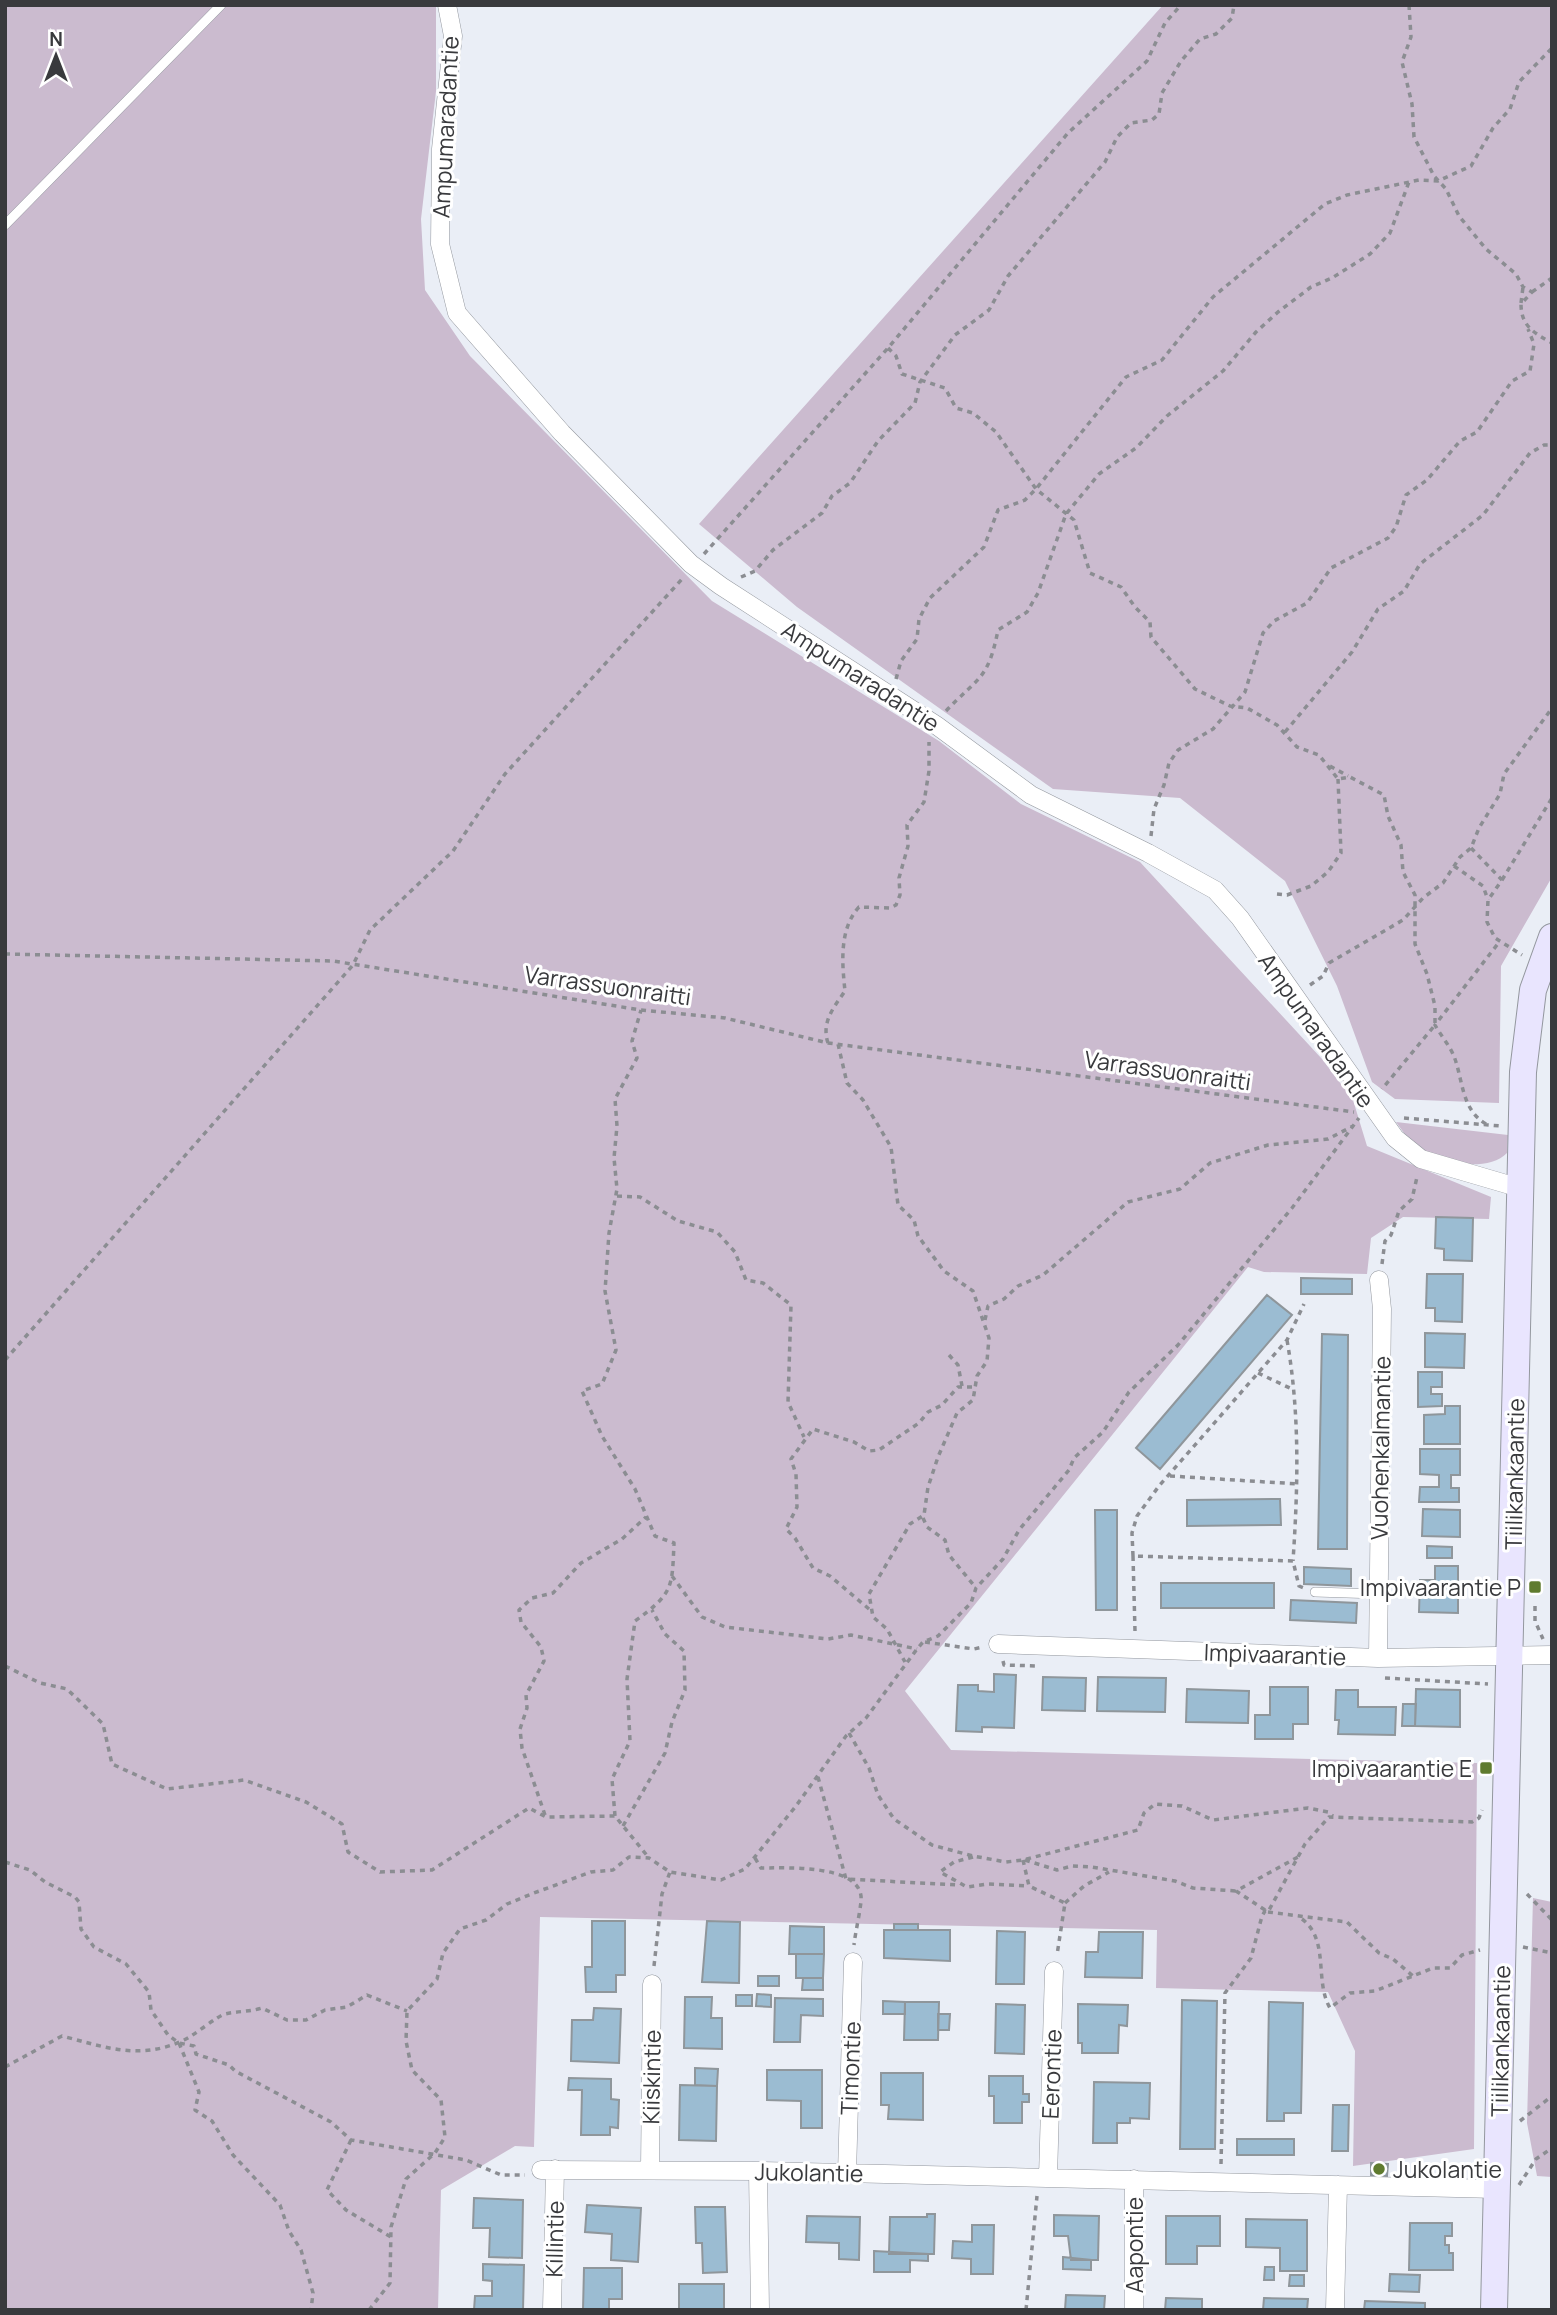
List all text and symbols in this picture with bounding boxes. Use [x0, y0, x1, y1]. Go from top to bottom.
north arrow [21, 21, 91, 91]
text: N [49, 26, 63, 52]
street label: Ampumaradantie [424, 35, 466, 219]
street label: Ampumaradantie [776, 613, 946, 739]
street label: Ampumaradantie [1252, 946, 1382, 1114]
street label: Varrassuonraitti [523, 957, 693, 1013]
street label: Varrassuonraitti [1083, 1042, 1253, 1098]
street label: Vuohenkalmantie [1362, 1356, 1398, 1540]
street label: Tiilikankaantie [1497, 1398, 1531, 1550]
place label: Impivaarantie P [1360, 1571, 1521, 1603]
marker: Impivaarantie P [1527, 1579, 1543, 1595]
street label: Impivaarantie [1203, 1636, 1347, 1672]
place label: Impivaarantie E [1312, 1752, 1472, 1784]
marker: Impivaarantie E [1478, 1760, 1494, 1776]
street label: Tiilikankaantie [1483, 1965, 1517, 2117]
street label: Timontie [832, 2021, 868, 2115]
street label: Kiiskintie [634, 2029, 668, 2125]
street label: Eerontie [1033, 2029, 1069, 2119]
place label: Jukolantie [1393, 2153, 1502, 2185]
street label: Jukolantie [754, 2155, 864, 2189]
marker: Jukolantie [1371, 2161, 1387, 2177]
street label: Aapontie [1118, 2197, 1150, 2293]
street label: Killintie [537, 2200, 571, 2278]

